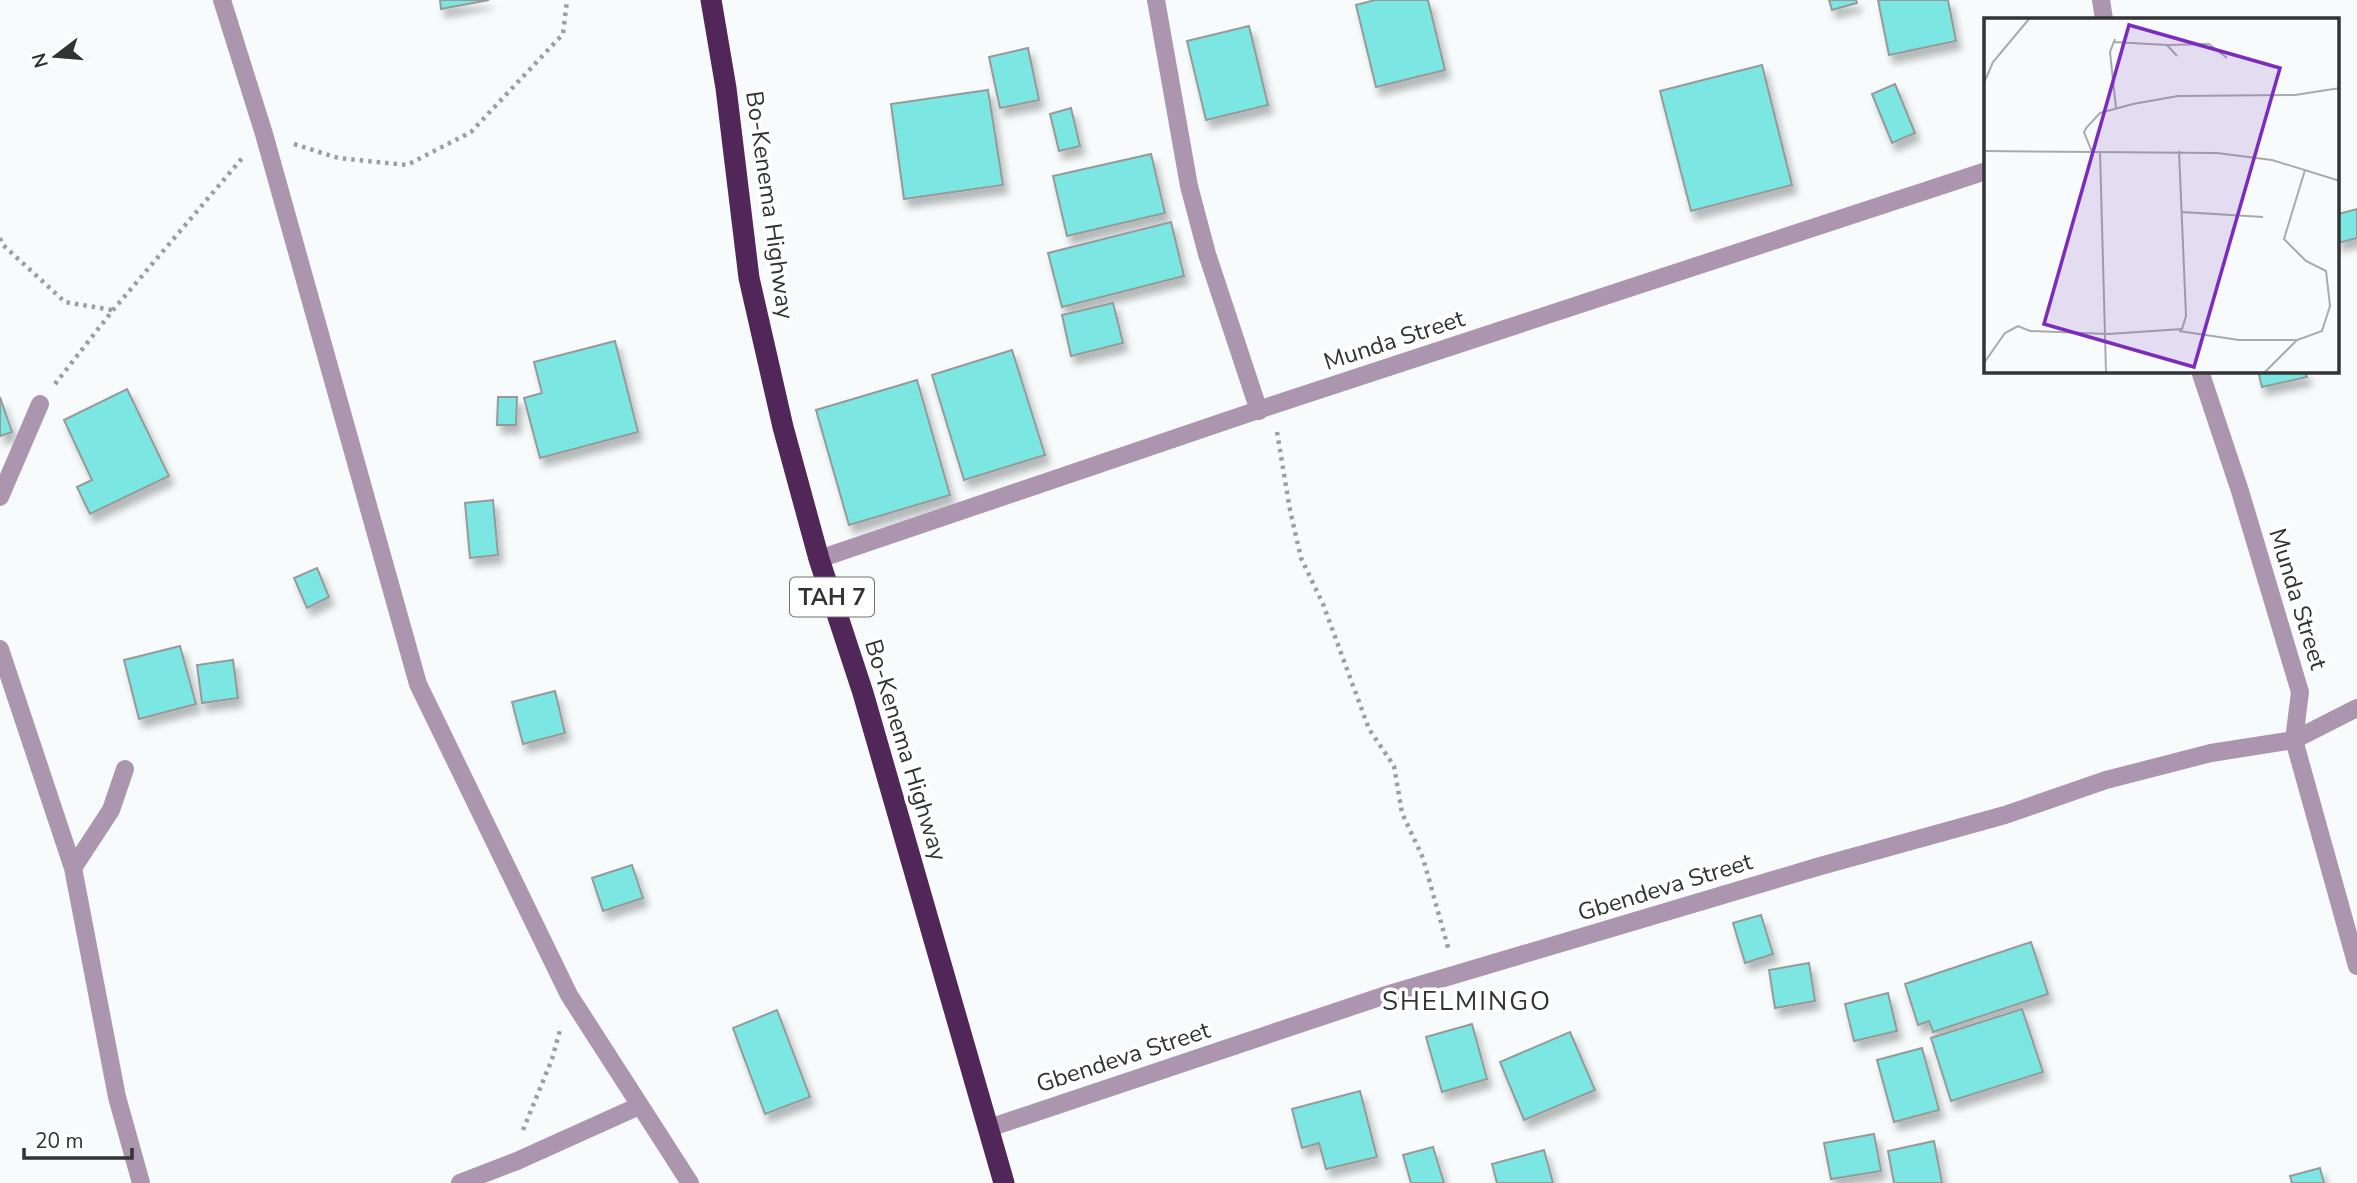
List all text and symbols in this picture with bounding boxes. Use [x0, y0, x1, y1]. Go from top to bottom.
inset map [1984, 18, 2340, 373]
north arrow [21, 21, 91, 91]
text: N [26, 50, 55, 71]
street label: Bo-Kenema Highway [738, 89, 802, 322]
street label: Munda Street [1320, 302, 1469, 378]
street label: Munda Street [2261, 525, 2335, 674]
road number: TAH 7 [790, 578, 874, 617]
street label: Bo-Kenema Highway [857, 635, 955, 865]
street label: Gbendeva Street [1574, 845, 1757, 929]
district label: SHELMINGO [1382, 984, 1552, 1019]
street label: Gbendeva Street [1032, 1014, 1215, 1100]
scale bar [24, 1116, 133, 1160]
text: 20 m [35, 1127, 84, 1155]

